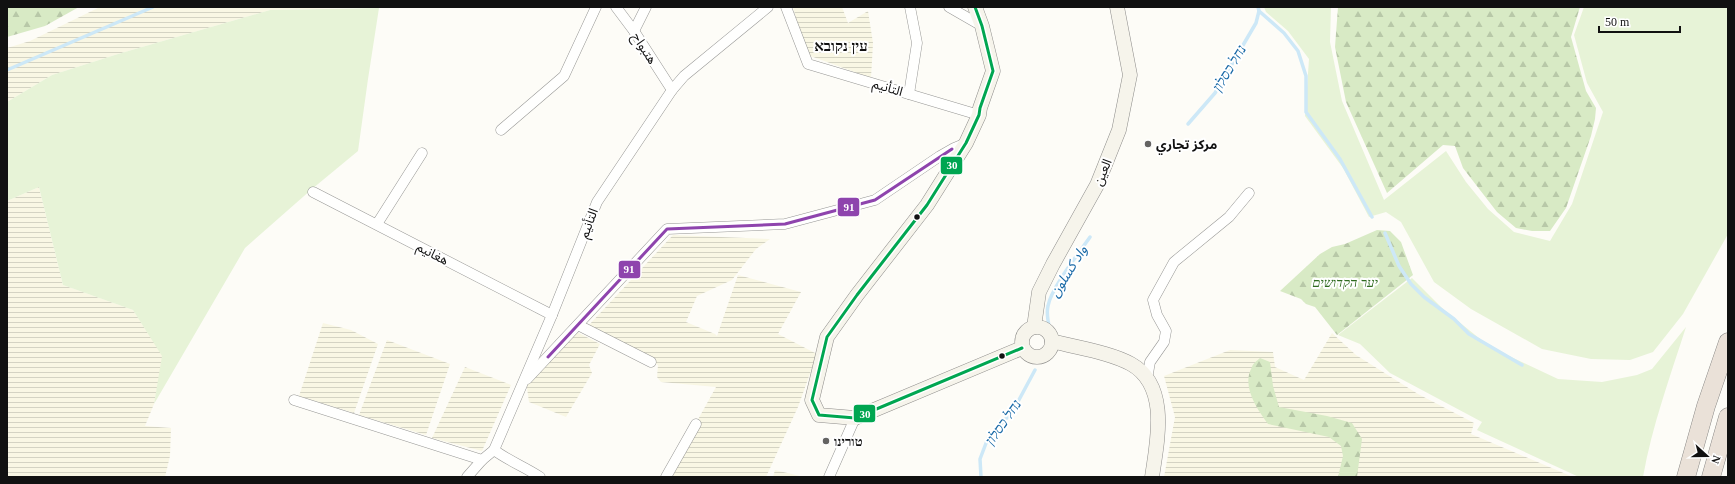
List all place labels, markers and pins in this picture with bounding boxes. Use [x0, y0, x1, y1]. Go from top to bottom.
place label: مركز تجاري [1156, 137, 1217, 155]
marker: مركز تجاري [1143, 139, 1153, 149]
unlabelled marker [912, 212, 922, 222]
unlabelled marker [997, 351, 1007, 361]
place label: טורינו [834, 434, 863, 449]
marker: טורינו [821, 436, 831, 446]

